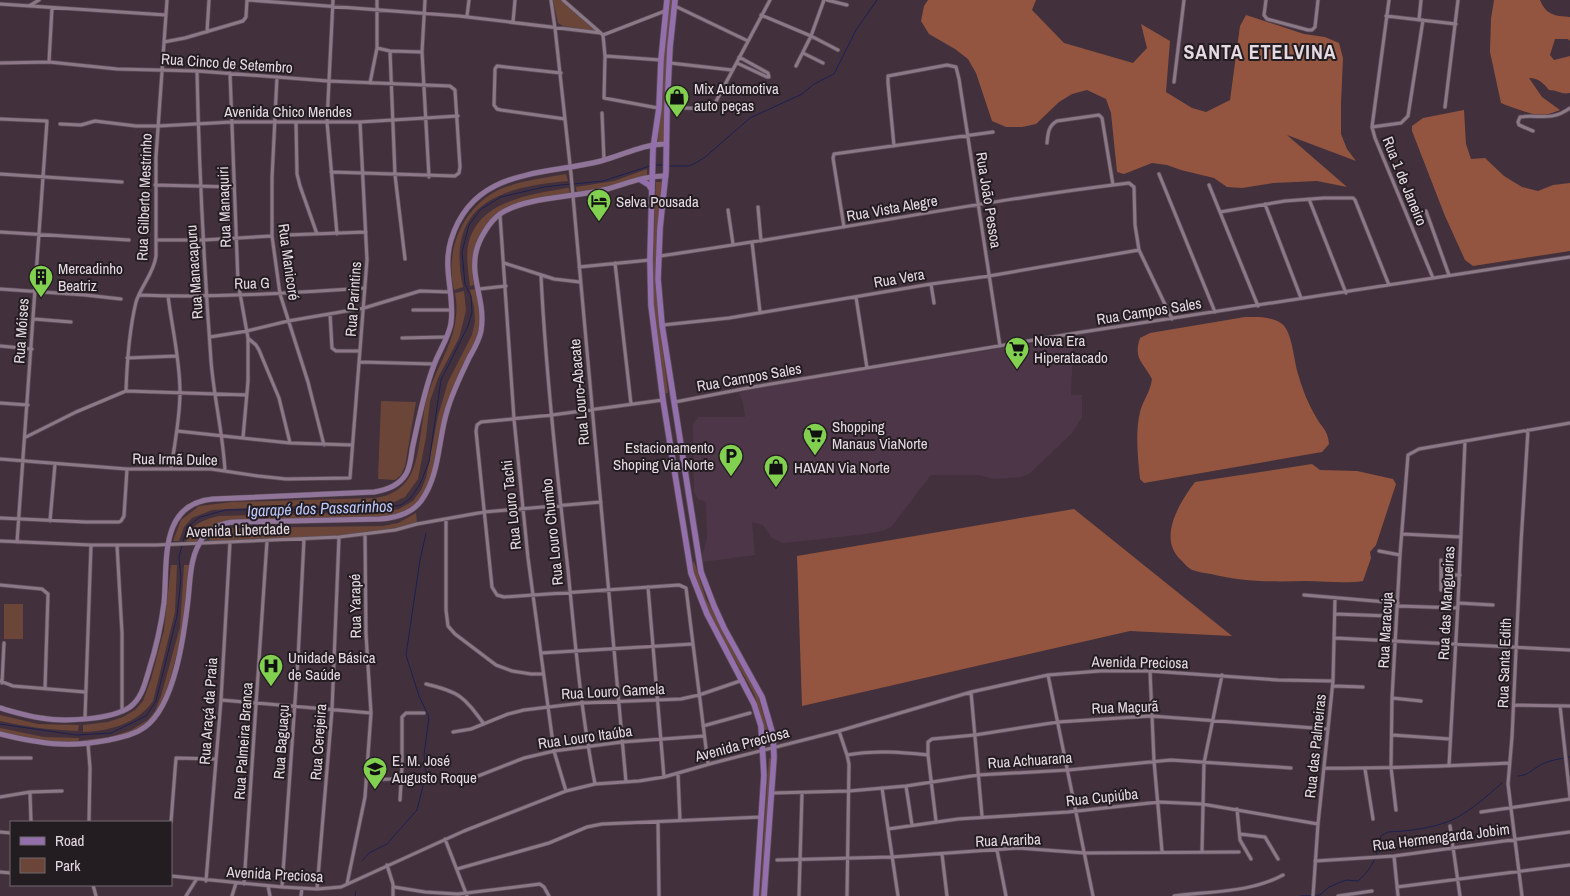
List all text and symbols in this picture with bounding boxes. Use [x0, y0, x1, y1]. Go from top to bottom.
district label: SANTA ETELVINA [1183, 38, 1337, 65]
street label: Rua Cinco de Setembro [160, 48, 294, 78]
place label: Mix Automotiva auto peças [694, 78, 779, 116]
shop icon: Mix Automotiva auto peças [664, 84, 690, 118]
street label: Avenida Chico Mendes [223, 101, 352, 122]
street label: Rua Gilberto Mestrinho [131, 133, 157, 261]
street label: Rua 1 de Janeiro [1378, 133, 1432, 229]
street label: Rua João Pessoa [971, 150, 1007, 250]
street label: Rua Manaquiri [212, 166, 236, 248]
hotel icon: Selva Pousada [586, 188, 612, 222]
street label: Rua Vista Alegre [845, 190, 939, 226]
place label: Selva Pousada [616, 191, 699, 212]
street label: Rua Manicoré [273, 222, 305, 302]
street label: Rua Manacapuru [180, 224, 208, 320]
place label: Mercadinho Beatriz [58, 258, 123, 296]
street label: Rua Parintins [340, 261, 366, 337]
street label: Rua Vera [872, 263, 926, 293]
building icon: Mercadinho Beatriz [28, 264, 54, 298]
street label: Rua G [234, 272, 270, 294]
street label: Rua Campos Sales [1095, 292, 1203, 330]
street label: Rua Móises [8, 298, 34, 364]
place label: Nova Era Hiperatacado [1034, 330, 1108, 368]
supermarket icon: Nova Era Hiperatacado [1004, 336, 1030, 370]
street label: Rua Louro-Abacate [564, 338, 594, 446]
street label: Rua Campos Sales [695, 357, 803, 397]
place label: Shopping Manaus ViaNorte [832, 416, 928, 454]
supermarket icon: Shopping Manaus ViaNorte [802, 422, 828, 456]
place label: Estacionamento Shoping Via Norte [613, 437, 714, 475]
parking icon: Estacionamento Shoping Via Norte [718, 443, 744, 477]
street label: Rua Irmã Dulce [132, 448, 218, 470]
shop icon: HAVAN Via Norte [763, 454, 789, 488]
place label: HAVAN Via Norte [794, 457, 890, 478]
street label: Rua Louro Tachi [496, 459, 526, 551]
street label: Rua Louro Chumbo [536, 477, 568, 586]
water label: Igarapé dos Passarinhos [247, 494, 394, 522]
street label: Avenida Liberdade [185, 518, 290, 542]
street label: Rua das Mangueiras [1433, 545, 1459, 661]
street label: Rua Yarapé [344, 573, 366, 638]
street label: Rua Maracuja [1373, 591, 1397, 669]
street label: Rua Santa Edith [1492, 618, 1516, 708]
place label: Unidade Básica de Saúde [288, 647, 376, 685]
street label: Avenida Preciosa [1090, 651, 1189, 673]
hospital icon: Unidade Básica de Saúde [258, 653, 284, 687]
street label: Rua Araçá da Praia [194, 657, 222, 765]
street label: Rua Louro Gamela [561, 678, 666, 704]
street label: Rua Palmeira Branca [228, 681, 258, 800]
street label: Rua das Palmeiras [1299, 693, 1331, 799]
street label: Rua Maçurã [1091, 695, 1159, 719]
street label: Rua Cerejeira [305, 703, 331, 781]
street label: Rua Baguaçu [268, 704, 294, 780]
street label: Rua Louro Itaúba [536, 720, 634, 754]
street label: Avenida Preciosa [692, 721, 792, 767]
street label: Rua Achuarana [987, 747, 1073, 773]
place label: E. M. José Augusto Roque [391, 750, 477, 788]
school or university icon: E. M. José Augusto Roque [362, 756, 388, 790]
street label: Rua Cupiúba [1065, 783, 1139, 811]
street label: Rua Hermengarda Jobim [1371, 818, 1511, 856]
legend [10, 821, 172, 886]
street label: Rua Arariba [975, 828, 1041, 852]
text: Road [55, 830, 84, 851]
text: Park [55, 855, 81, 876]
street label: Avenida Preciosa [225, 861, 324, 887]

